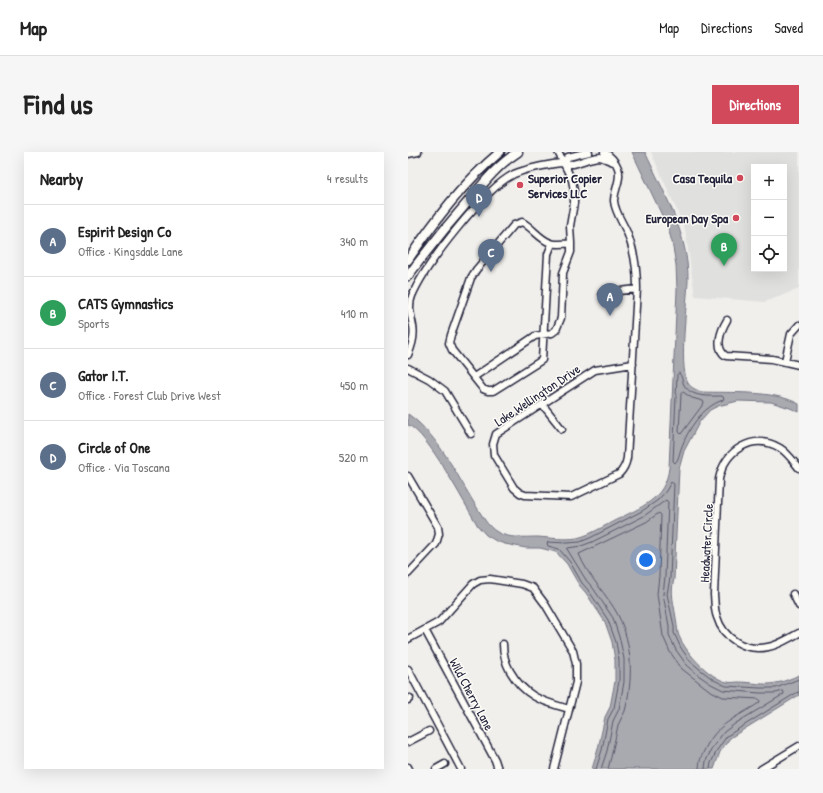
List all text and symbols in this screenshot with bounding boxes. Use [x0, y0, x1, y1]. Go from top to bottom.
text: Map [20, 15, 47, 41]
text: Map [659, 18, 679, 37]
text: Directions [701, 18, 752, 37]
text: Saved [774, 18, 803, 37]
text: Find us [24, 85, 93, 123]
button: Directions [712, 85, 799, 124]
map controls [751, 164, 787, 272]
button: + [751, 164, 787, 200]
text: Nearby [40, 167, 83, 190]
text: 4 results [327, 169, 368, 187]
place label: Superior Copier Services LLC [528, 169, 603, 202]
place label: Casa Tequila [673, 169, 733, 188]
marker: Casa Tequila [735, 173, 745, 183]
marker: Superior Copier Services LLC [515, 180, 525, 190]
pin: D [466, 184, 492, 217]
button: − [751, 200, 787, 236]
place label: European Day Spa [646, 209, 729, 228]
marker: European Day Spa [731, 213, 741, 223]
text: Espirit Design Co [78, 221, 171, 242]
text: A [50, 232, 56, 250]
text: 340 m [340, 232, 368, 250]
pin: B [711, 233, 737, 266]
button: locate [751, 236, 787, 272]
pin: C [478, 239, 504, 272]
text: Office · Kingsdale Lane [78, 242, 183, 260]
pin: A [597, 283, 623, 316]
text: CATS Gymnastics [78, 293, 173, 314]
text: B [50, 304, 56, 322]
text: 410 m [341, 304, 368, 322]
text: Sports [78, 314, 109, 332]
street label: Lake Wellington Drive [491, 360, 583, 430]
text: Gator I.T. [78, 365, 128, 386]
text: C [49, 376, 57, 394]
text: 450 m [340, 376, 368, 394]
text: Office · Forest Club Drive West [78, 386, 221, 404]
text: Circle of One [78, 437, 151, 458]
text: D [50, 448, 56, 466]
text: 520 m [339, 448, 368, 466]
text: Office · Via Toscana [78, 458, 170, 476]
street label: Headwater Circle [695, 503, 717, 583]
your location [636, 550, 656, 570]
street label: Wild Cherry Lane [445, 655, 499, 733]

